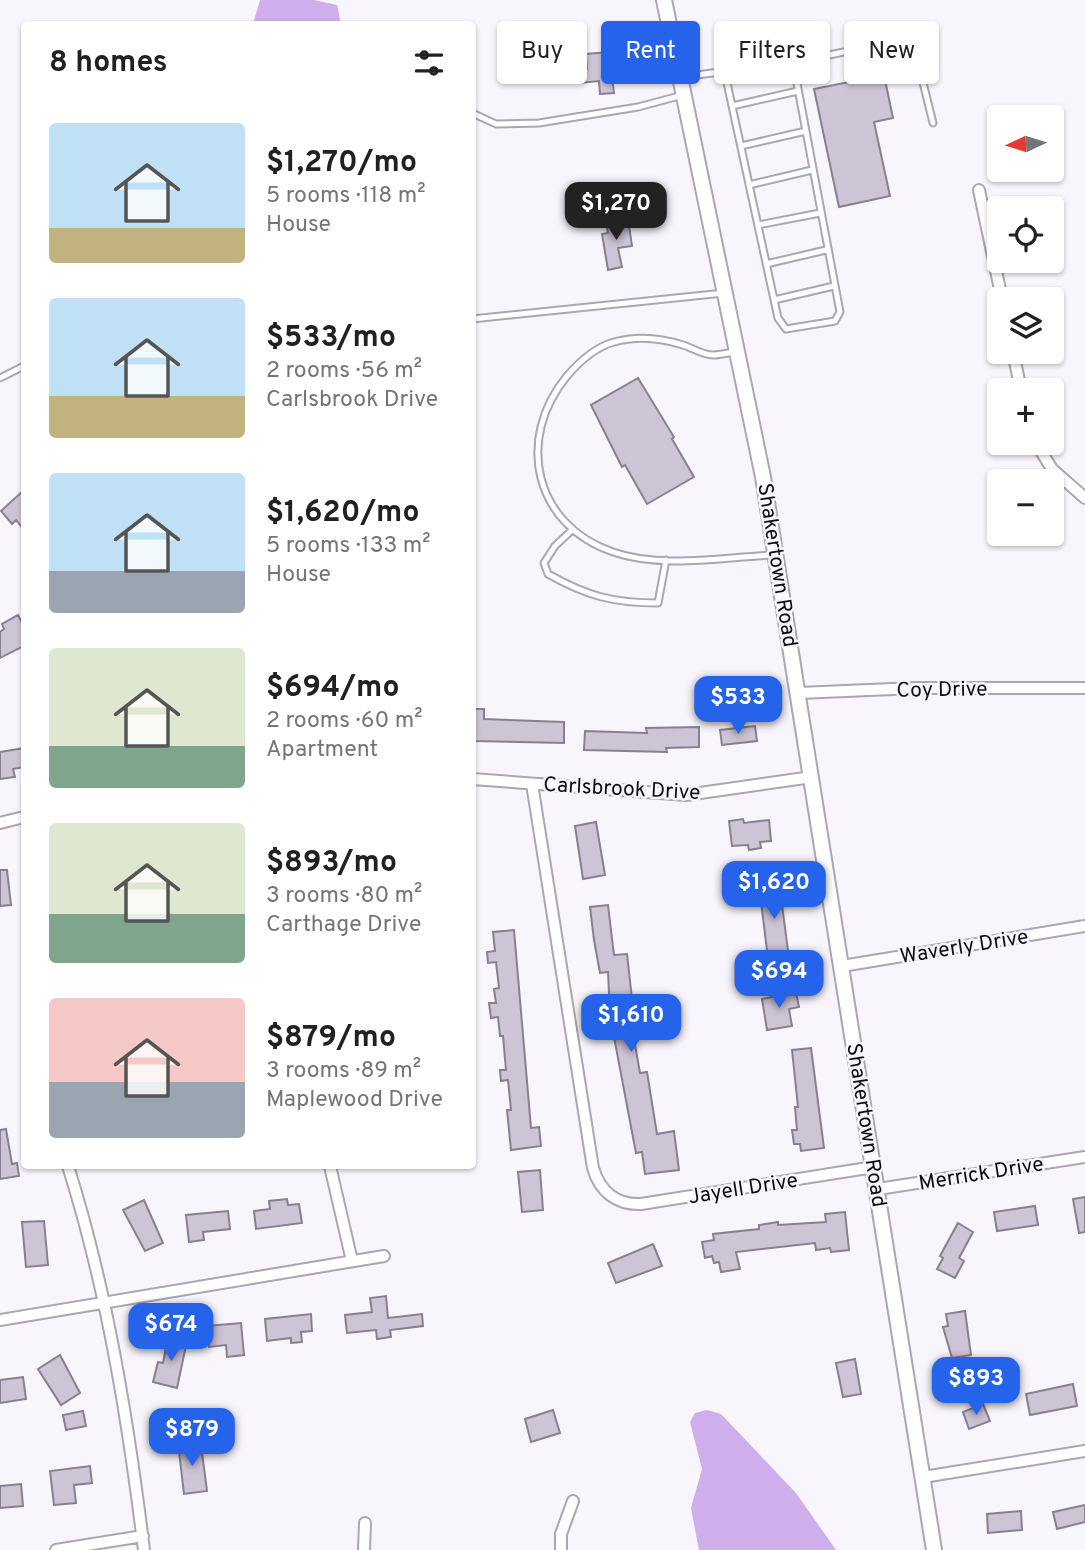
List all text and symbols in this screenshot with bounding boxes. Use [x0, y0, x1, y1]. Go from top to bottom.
chip: Buy [497, 21, 587, 84]
chip: Rent [601, 21, 700, 84]
chip: Filters [714, 21, 830, 84]
chip: New [844, 21, 939, 84]
icon: filters [410, 44, 448, 82]
text: 8 homes [49, 45, 168, 82]
north arrow [987, 105, 1064, 182]
map controls [987, 105, 1064, 546]
text: $1,270/mo [266, 145, 417, 182]
icon: home [105, 151, 189, 235]
text: 5 rooms · 118 m² [266, 182, 425, 211]
pin: $1,270 [559, 182, 673, 242]
text: $1,270 [581, 190, 651, 219]
button: locate [987, 196, 1064, 273]
text: House [266, 211, 331, 240]
button: layers [987, 287, 1064, 364]
text: $533/mo [266, 320, 396, 357]
icon: home [105, 326, 189, 410]
text: 2 rooms · 56 m² [266, 357, 422, 386]
button: + [987, 378, 1064, 455]
text: Carlsbrook Drive [266, 386, 438, 415]
button: − [987, 469, 1064, 546]
street label: Shakertown Road [750, 481, 803, 649]
text: $1,620/mo [266, 495, 420, 532]
icon: home [105, 501, 189, 585]
text: 5 rooms · 133 m² [266, 532, 431, 561]
text: House [266, 561, 331, 590]
text: $694/mo [266, 670, 399, 707]
icon: home [105, 676, 189, 760]
pin: $533 [697, 676, 779, 736]
street label: Coy Drive [896, 676, 988, 705]
text: $533 [710, 684, 766, 713]
text: 2 rooms · 60 m² [266, 707, 423, 736]
text: Apartment [266, 736, 378, 765]
street label: Carlsbrook Drive [543, 772, 701, 807]
text: $893/mo [266, 845, 397, 882]
icon: home [105, 851, 189, 935]
pin: $1,620 [717, 862, 831, 921]
text: $1,620 [738, 869, 810, 898]
text: 3 rooms · 80 m² [266, 882, 422, 911]
text: Carthage Drive [266, 911, 421, 940]
street label: Waverly Drive [898, 924, 1030, 971]
pin: $694 [738, 950, 820, 1010]
text: $694 [751, 958, 807, 987]
pin: $1,610 [574, 995, 688, 1054]
text: $1,610 [597, 1002, 665, 1031]
text: $879/mo [266, 1020, 396, 1057]
icon: home [105, 1026, 189, 1110]
street label: Shakertown Road [839, 1041, 892, 1209]
text: 3 rooms · 89 m² [266, 1057, 421, 1086]
text: Maplewood Drive [266, 1086, 443, 1115]
street label: Merrick Drive [917, 1151, 1046, 1198]
street label: Jayell Drive [687, 1168, 800, 1211]
pin: $674 [130, 1304, 212, 1363]
text: $674 [144, 1311, 198, 1340]
pin: $893 [935, 1358, 1017, 1417]
text: $893 [948, 1365, 1004, 1394]
pin: $879 [151, 1408, 233, 1468]
text: $879 [165, 1416, 219, 1445]

